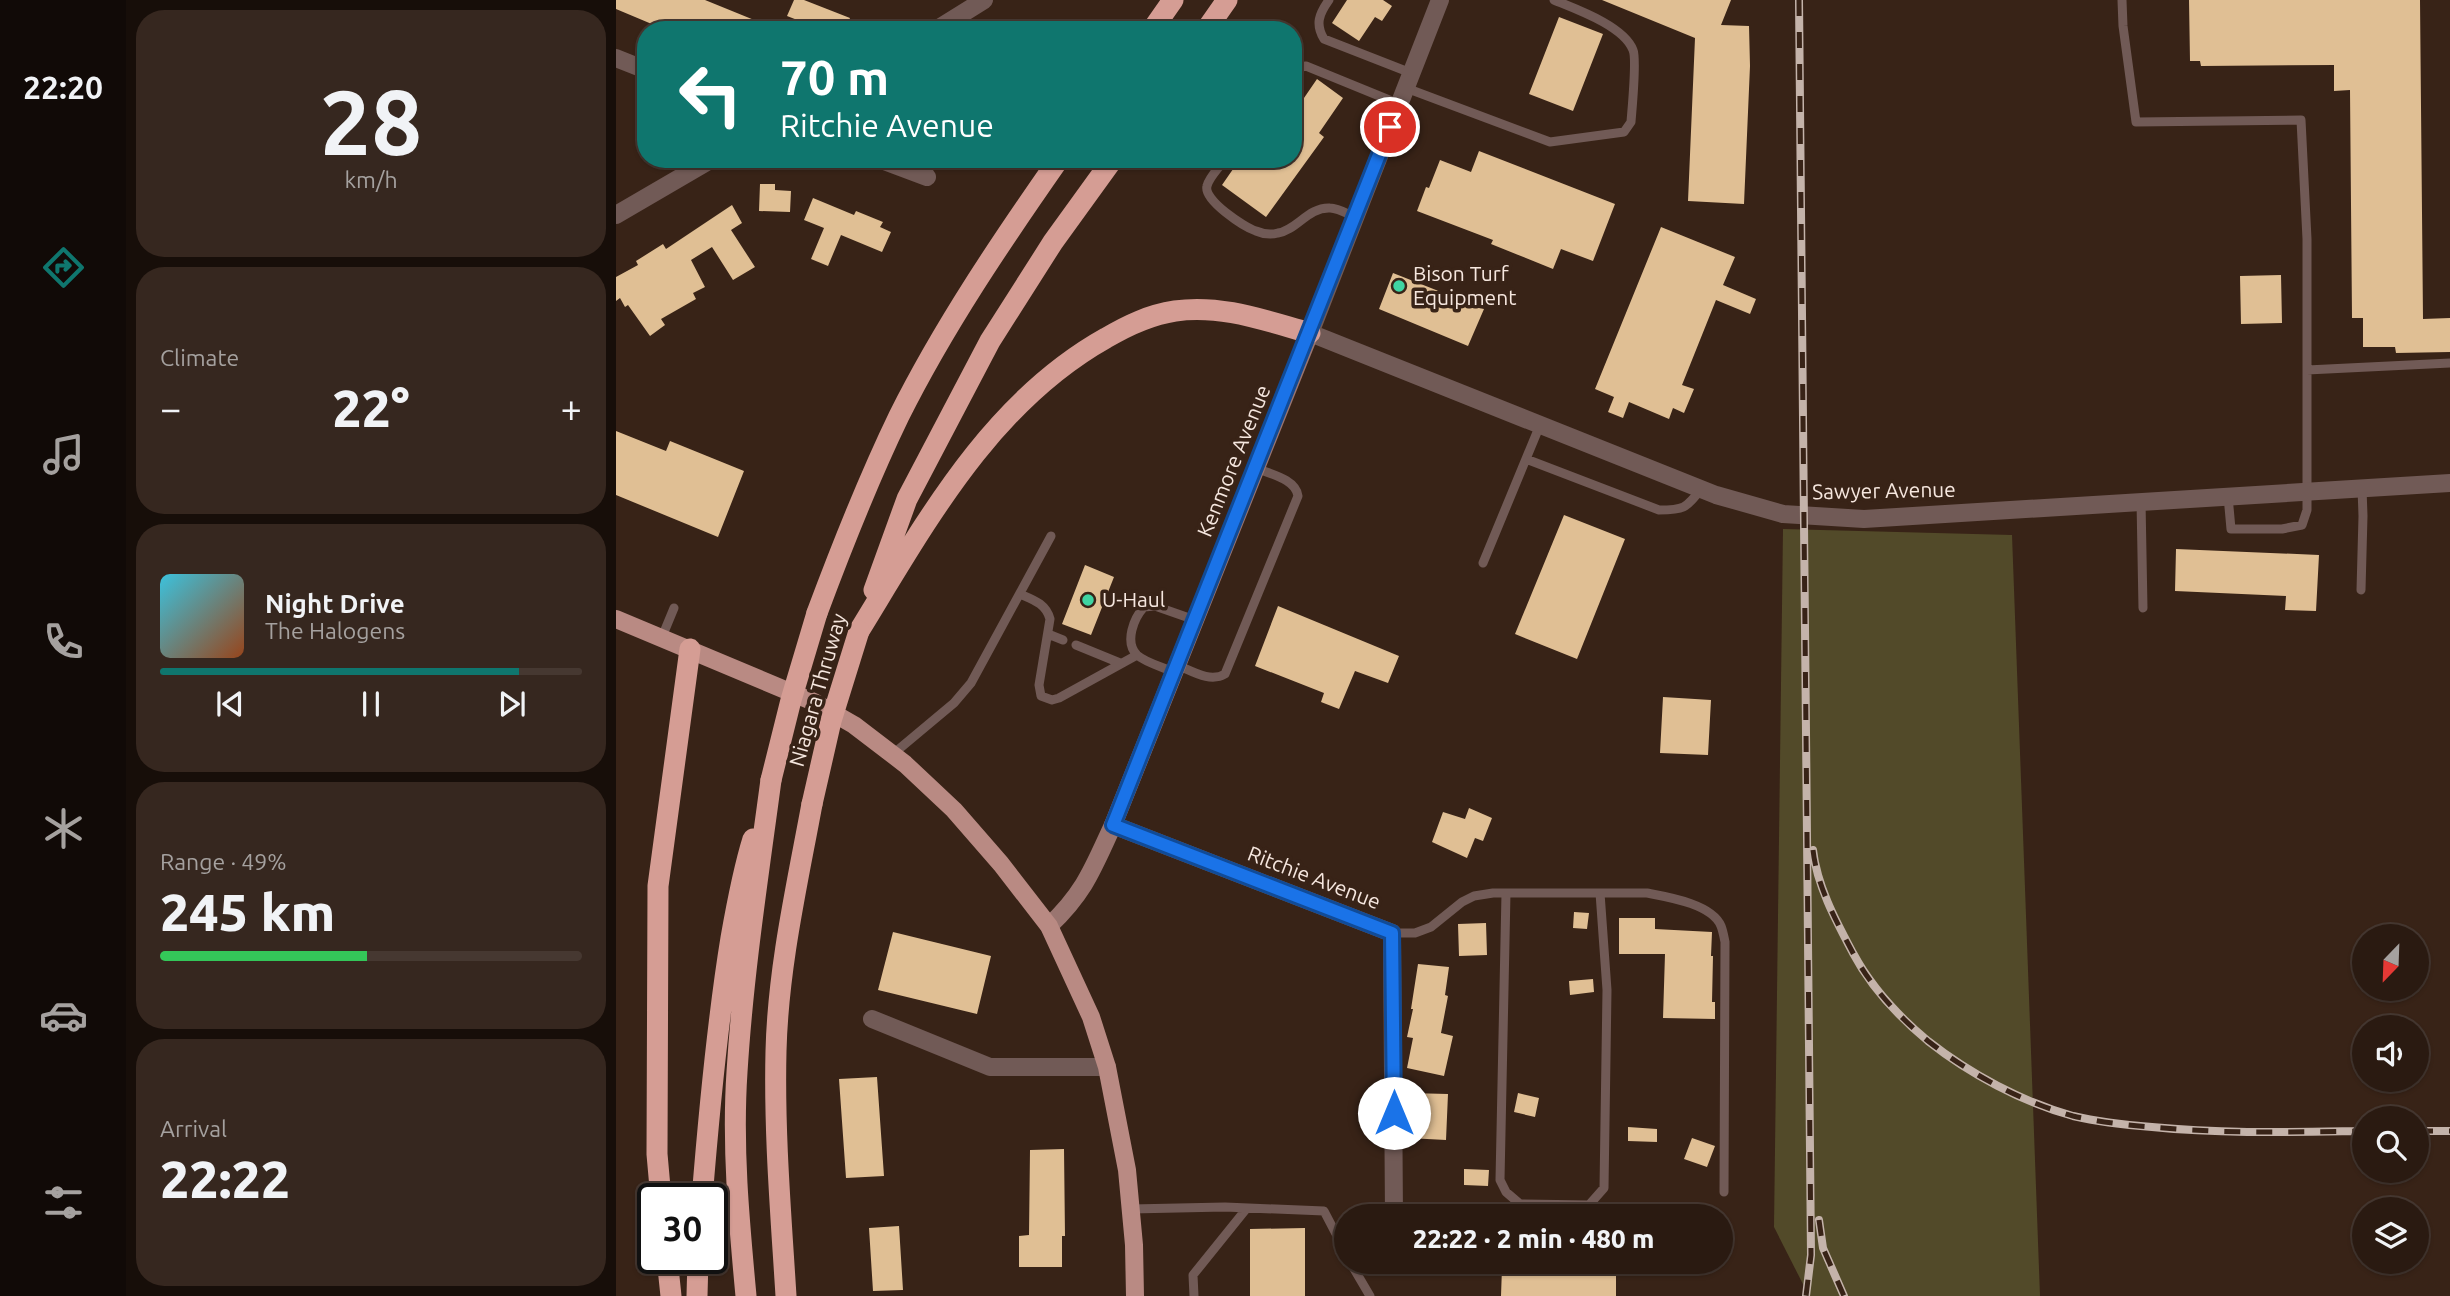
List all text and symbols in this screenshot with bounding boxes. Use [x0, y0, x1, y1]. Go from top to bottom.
icon: left [665, 49, 756, 140]
text: 70 m [780, 49, 889, 104]
text: 22:20 [23, 69, 103, 105]
text: 28 [320, 70, 422, 172]
pin [1360, 97, 1420, 157]
text: Ritchie Avenue [780, 107, 994, 143]
icon: arrive [1371, 108, 1409, 146]
text: km/h [344, 167, 398, 192]
icon: directions [39, 243, 88, 292]
place label: Bison Turf Equipment [1413, 261, 1516, 309]
marker: Bison Turf Equipment [1391, 278, 1407, 294]
text: Climate [160, 345, 239, 370]
text: 22° [332, 379, 410, 437]
street label: Kenmore Avenue [1192, 381, 1274, 540]
text: − [160, 387, 181, 429]
text: + [561, 387, 582, 429]
icon: music [39, 430, 88, 479]
street label: Sawyer Avenue [1812, 477, 1956, 503]
place label: U-Haul [1102, 587, 1165, 611]
text: Night Drive [265, 589, 405, 618]
marker: U-Haul [1080, 592, 1096, 608]
street label: Niagara Thruway [784, 610, 850, 769]
icon: phone [39, 617, 88, 666]
text: The Halogens [265, 618, 405, 643]
icon: previous [211, 685, 249, 723]
icon: pause [352, 685, 390, 723]
icon: next [493, 685, 531, 723]
icon: climate [39, 804, 88, 853]
street label: Ritchie Avenue [1245, 841, 1384, 913]
text: Range · 49% [160, 849, 287, 874]
text: 245 km [160, 883, 335, 941]
north arrow [2352, 924, 2429, 1001]
map controls [2352, 924, 2429, 1274]
icon: car [39, 991, 88, 1040]
button: sound [2352, 1015, 2429, 1092]
position arrow [1357, 1076, 1431, 1150]
button: search [2352, 1106, 2429, 1183]
text: Arrival [160, 1116, 227, 1141]
text: 22:22 [160, 1150, 290, 1208]
icon: filters [39, 1178, 88, 1227]
speed limit sign: 30 [637, 1183, 728, 1274]
button: layers [2352, 1197, 2429, 1274]
text: 22:22 · 2 min · 480 m [1413, 1224, 1654, 1253]

